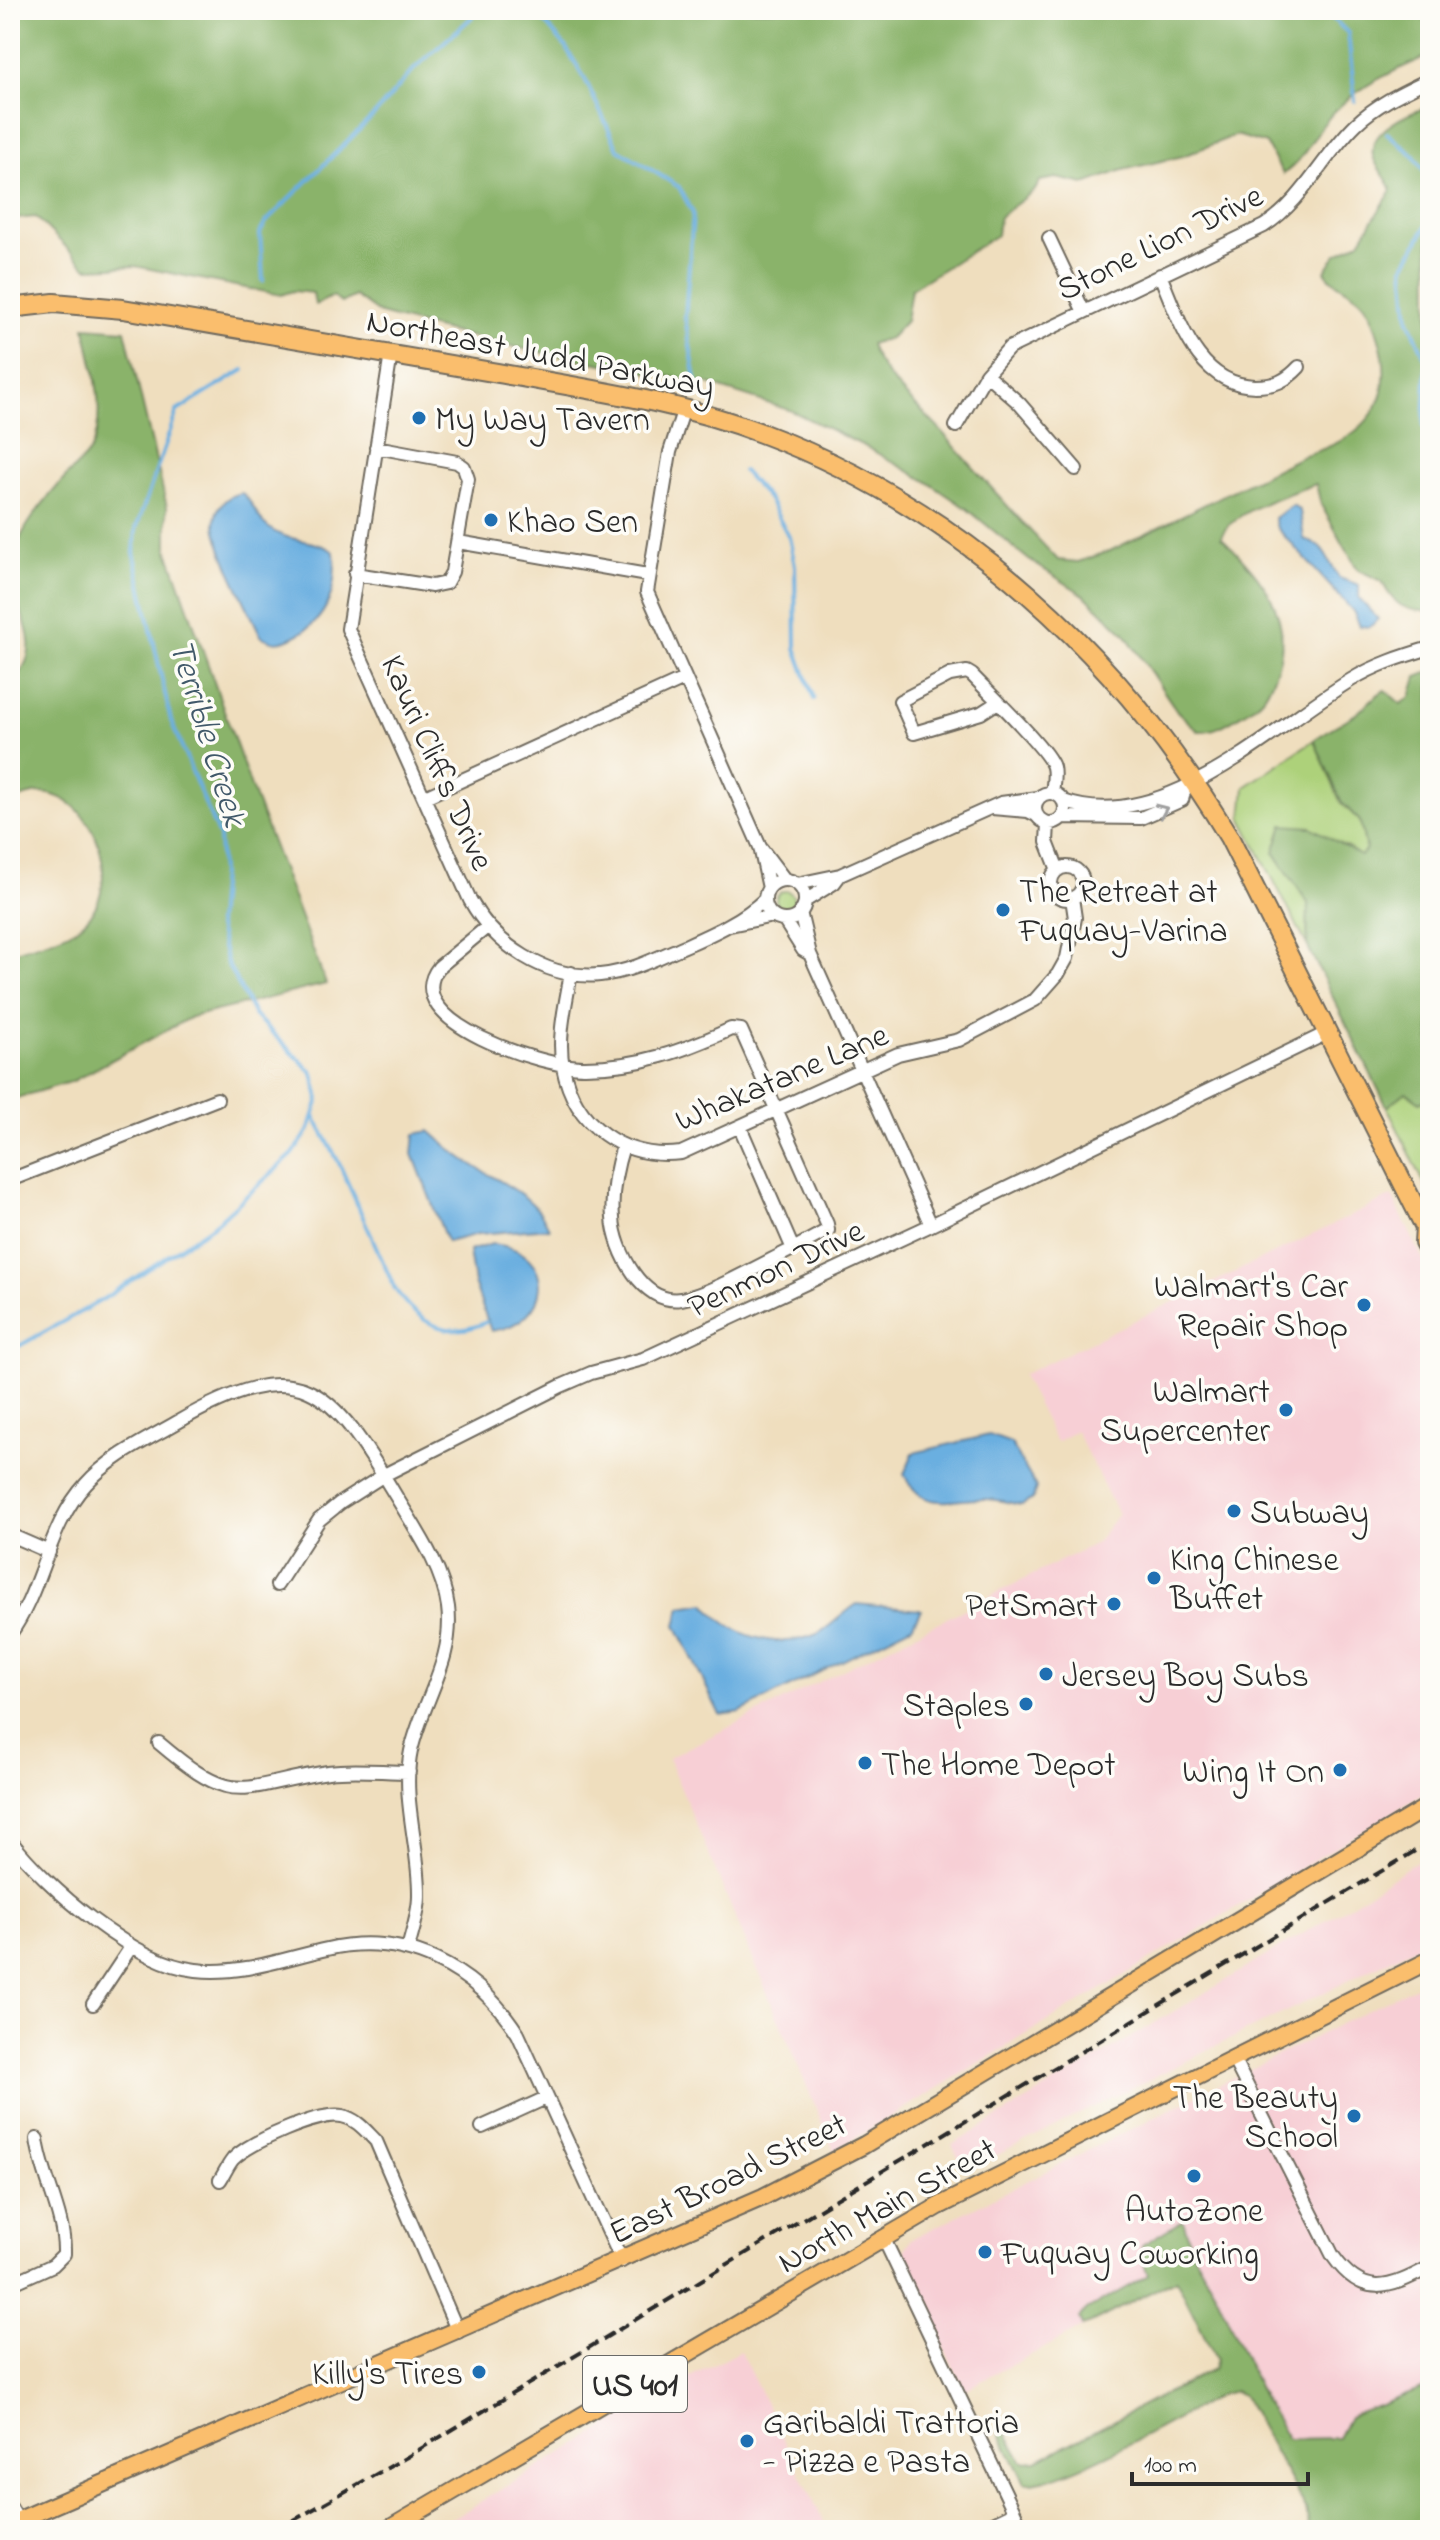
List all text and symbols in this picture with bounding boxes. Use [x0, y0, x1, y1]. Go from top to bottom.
street label: Stone Lion Drive [1049, 173, 1273, 316]
street label: Northeast Judd Parkway [362, 298, 718, 414]
place label: My Way Tavern [435, 397, 650, 447]
marker: My Way Tavern [410, 409, 428, 427]
place label: Khao Sen [507, 499, 638, 549]
marker: Khao Sen [482, 511, 500, 529]
water label: Terrible Creek [152, 633, 260, 835]
street label: Kauri Cliffs Drive [366, 648, 505, 880]
one-way arrow [1154, 803, 1168, 819]
place label: The Retreat at Fuquay-Varina [1018, 869, 1228, 958]
marker: The Retreat at Fuquay-Varina [994, 901, 1012, 919]
street label: Whakatane Lane [668, 1012, 898, 1147]
street label: Penmon Drive [680, 1208, 874, 1333]
place label: Walmart's Car Repair Shop [1154, 1264, 1348, 1353]
marker: Walmart's Car Repair Shop [1355, 1296, 1373, 1314]
place label: Walmart Supercenter [1100, 1369, 1270, 1458]
marker: Walmart Supercenter [1277, 1401, 1295, 1419]
place label: Subway [1250, 1490, 1369, 1540]
marker: Subway [1225, 1502, 1243, 1520]
place label: King Chinese Buffet [1169, 1537, 1339, 1626]
marker: King Chinese Buffet [1145, 1569, 1163, 1587]
place label: PetSmart [965, 1583, 1098, 1633]
marker: PetSmart [1105, 1595, 1123, 1613]
place label: Jersey Boy Subs [1062, 1653, 1309, 1703]
marker: Jersey Boy Subs [1037, 1665, 1055, 1683]
place label: Staples [903, 1683, 1010, 1733]
marker: Staples [1017, 1695, 1035, 1713]
place label: The Home Depot [881, 1742, 1116, 1792]
place label: Wing It On [1182, 1749, 1324, 1799]
marker: The Home Depot [856, 1754, 874, 1772]
marker: Wing It On [1331, 1761, 1349, 1779]
place label: The Beauty School [1172, 2075, 1338, 2164]
street label: East Broad Street [601, 2101, 856, 2260]
marker: The Beauty School [1345, 2107, 1363, 2125]
street label: North Main Street [769, 2127, 1006, 2288]
marker: AutoZone [1185, 2167, 1203, 2185]
place label: AutoZone [1125, 2188, 1264, 2238]
place label: Fuquay Coworking [1000, 2231, 1259, 2281]
marker: Fuquay Coworking [976, 2243, 994, 2261]
place label: Killy's Tires [312, 2351, 463, 2401]
road number: US 401 [583, 2356, 687, 2412]
marker: Killy's Tires [470, 2363, 488, 2381]
place label: Garibaldi Trattoria - Pizza e Pasta [763, 2400, 1019, 2489]
marker: Garibaldi Trattoria - Pizza e Pasta [738, 2432, 756, 2450]
scale bar [1132, 2436, 1308, 2486]
text: 100 m [1144, 2449, 1197, 2484]

